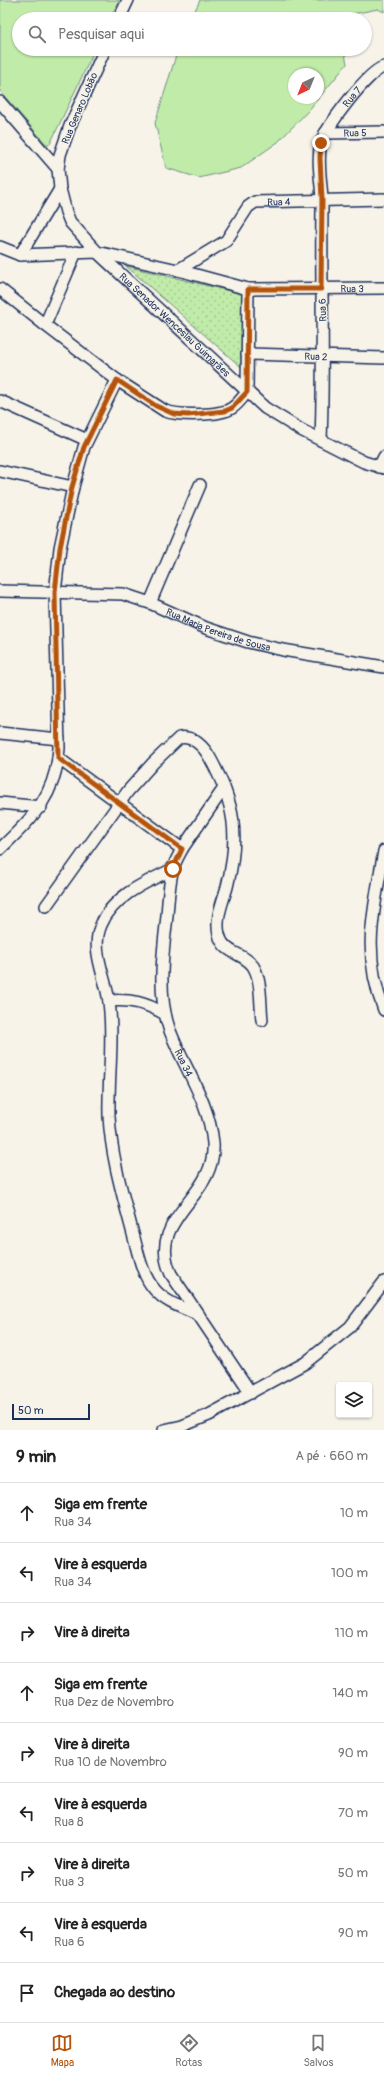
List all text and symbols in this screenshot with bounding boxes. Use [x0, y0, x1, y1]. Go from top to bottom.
search box [12, 12, 372, 56]
icon: search [26, 23, 48, 45]
text: Pesquisar aqui [58, 25, 144, 44]
north arrow [288, 68, 324, 104]
street label: Rua Genaro Lobão [59, 70, 101, 146]
street label: Rua 7 [340, 84, 365, 110]
street label: Rua 5 [343, 127, 367, 140]
route end [312, 134, 330, 152]
street label: Rua 4 [267, 196, 291, 209]
street label: Rua Senador Wenceslau Guimarães [116, 271, 233, 380]
street label: Rua 3 [340, 283, 364, 295]
street label: Rua 6 [317, 298, 329, 322]
street label: Rua 2 [304, 351, 328, 363]
street label: Rua Maria Pereira de Sousa [164, 606, 272, 654]
route start [164, 860, 182, 878]
street label: Rua 34 [172, 1047, 195, 1079]
map controls [336, 1382, 372, 1418]
button: layers [336, 1382, 372, 1418]
scale bar [12, 1402, 90, 1421]
text: 50 m [18, 1404, 44, 1417]
text: 9 min [16, 1446, 56, 1467]
text: A pé · 660 m [295, 1448, 368, 1464]
text: Siga em frente [54, 1495, 147, 1514]
icon: ahead [16, 1502, 38, 1524]
text: 10 m [340, 1505, 368, 1521]
text: Rua 34 [54, 1514, 92, 1530]
text: Vire à esquerda [54, 1555, 147, 1574]
icon: left [16, 1562, 38, 1584]
text: 100 m [331, 1565, 368, 1581]
text: Rua 34 [54, 1574, 92, 1590]
icon: right [16, 1622, 38, 1644]
text: Vire à direita [54, 1623, 130, 1642]
text: 110 m [335, 1625, 368, 1641]
text: Siga em frente [54, 1675, 147, 1694]
icon: ahead [16, 1682, 38, 1704]
text: 140 m [332, 1685, 368, 1701]
text: Rua Dez de Novembro [54, 1694, 174, 1710]
text: Vire à direita [54, 1735, 130, 1754]
icon: right [16, 1742, 38, 1764]
text: 90 m [338, 1745, 368, 1761]
text: Rua 10 de Novembro [54, 1754, 167, 1770]
text: Vire à esquerda [54, 1795, 147, 1814]
icon: left [16, 1802, 38, 1824]
text: 70 m [338, 1805, 368, 1821]
text: Rua 8 [54, 1814, 83, 1830]
text: Vire à direita [54, 1855, 130, 1874]
icon: right [16, 1862, 38, 1884]
text: 50 m [338, 1865, 368, 1881]
text: Rua 3 [54, 1874, 84, 1890]
text: Vire à esquerda [54, 1915, 147, 1934]
icon: left [16, 1922, 38, 1944]
text: 90 m [338, 1925, 368, 1941]
text: Rua 6 [54, 1934, 85, 1950]
icon: arrive [16, 1982, 38, 2004]
text: Chegada ao destino [54, 1983, 175, 2002]
tab: Mapa [51, 2032, 74, 2069]
tab: Rotas [175, 2032, 202, 2069]
tab: Salvos [303, 2032, 333, 2069]

